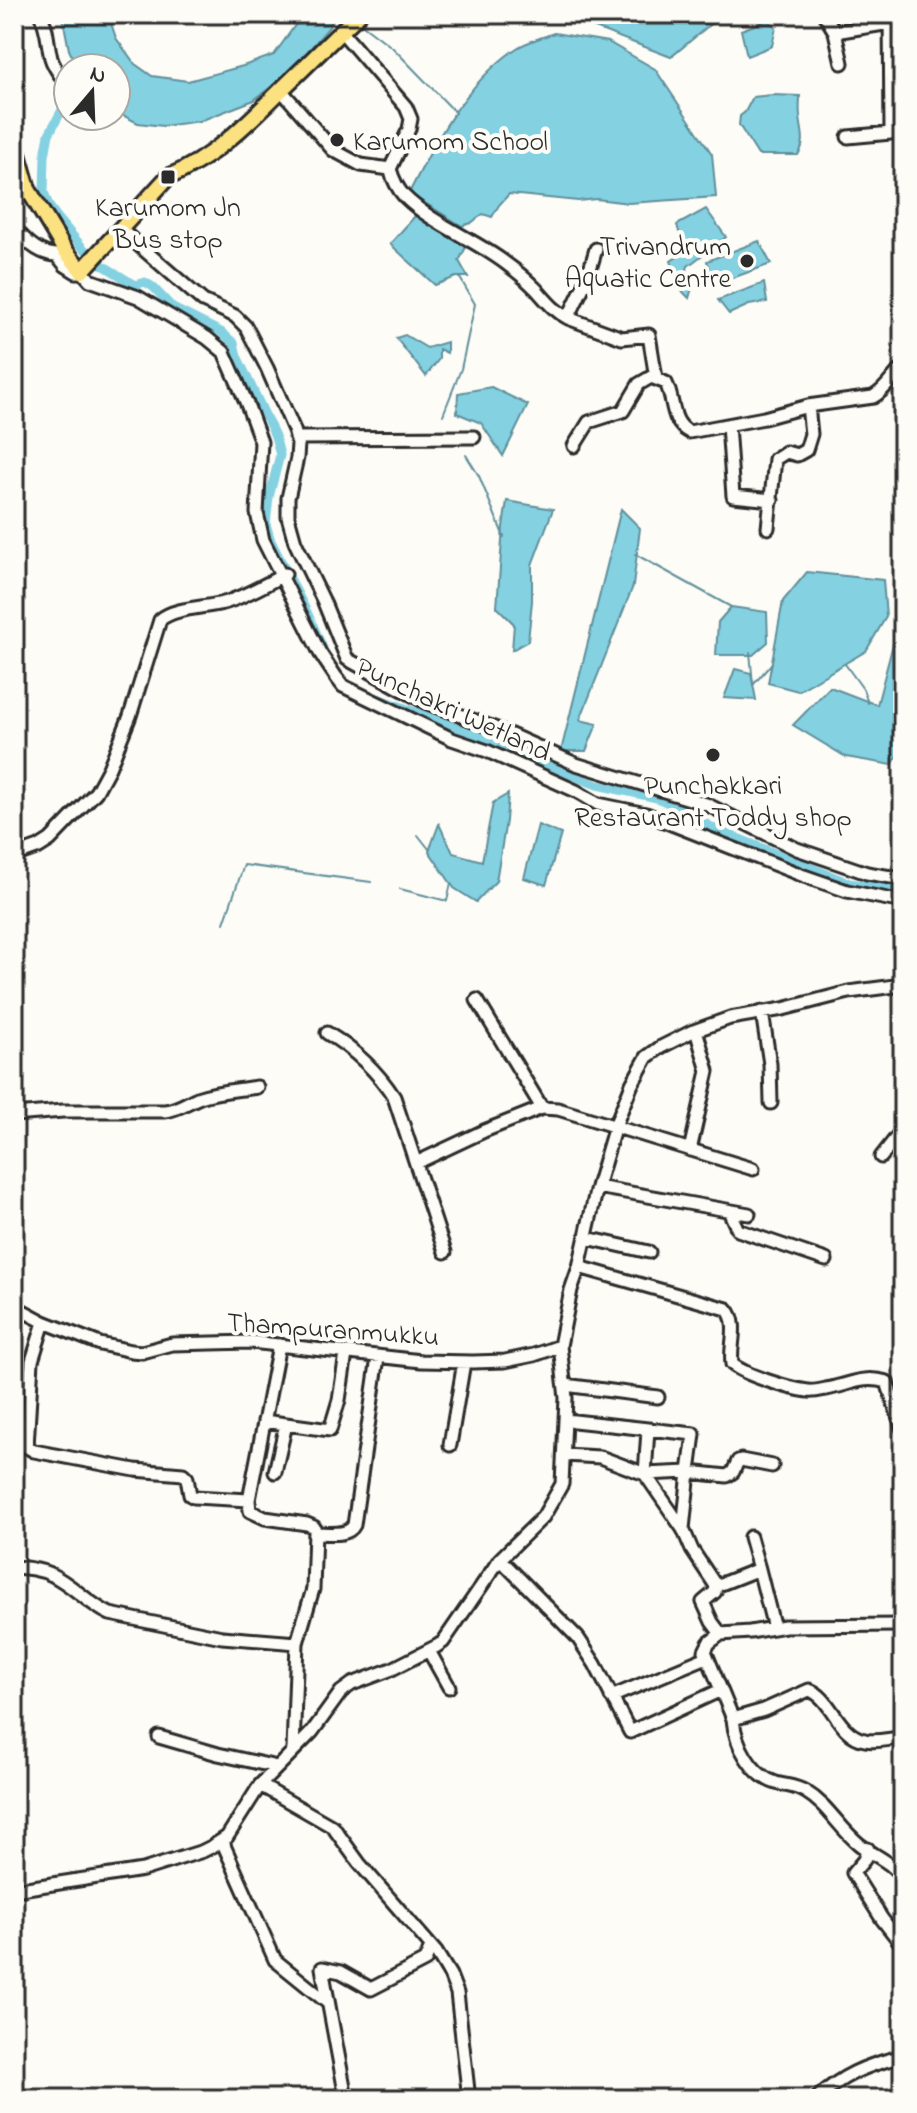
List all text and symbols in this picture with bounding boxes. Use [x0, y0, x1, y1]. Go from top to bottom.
north arrow [52, 52, 132, 132]
text: N [85, 58, 110, 93]
place label: Karumom School [353, 123, 548, 164]
marker: Karumom School [328, 131, 346, 149]
marker: Karumom Jn Bus stop [159, 168, 177, 186]
place label: Karumom Jn Bus stop [95, 189, 241, 262]
place label: Trivandrum Aquatic Centre [565, 228, 731, 301]
marker: Trivandrum Aquatic Centre [738, 252, 756, 270]
street label: Punchakri Wetland [348, 648, 557, 774]
marker: Punchakkari Restaurant Toddy shop [704, 746, 722, 764]
place label: Punchakkari Restaurant Toddy shop [574, 767, 852, 840]
street label: Thampuranmukku [225, 1304, 440, 1359]

